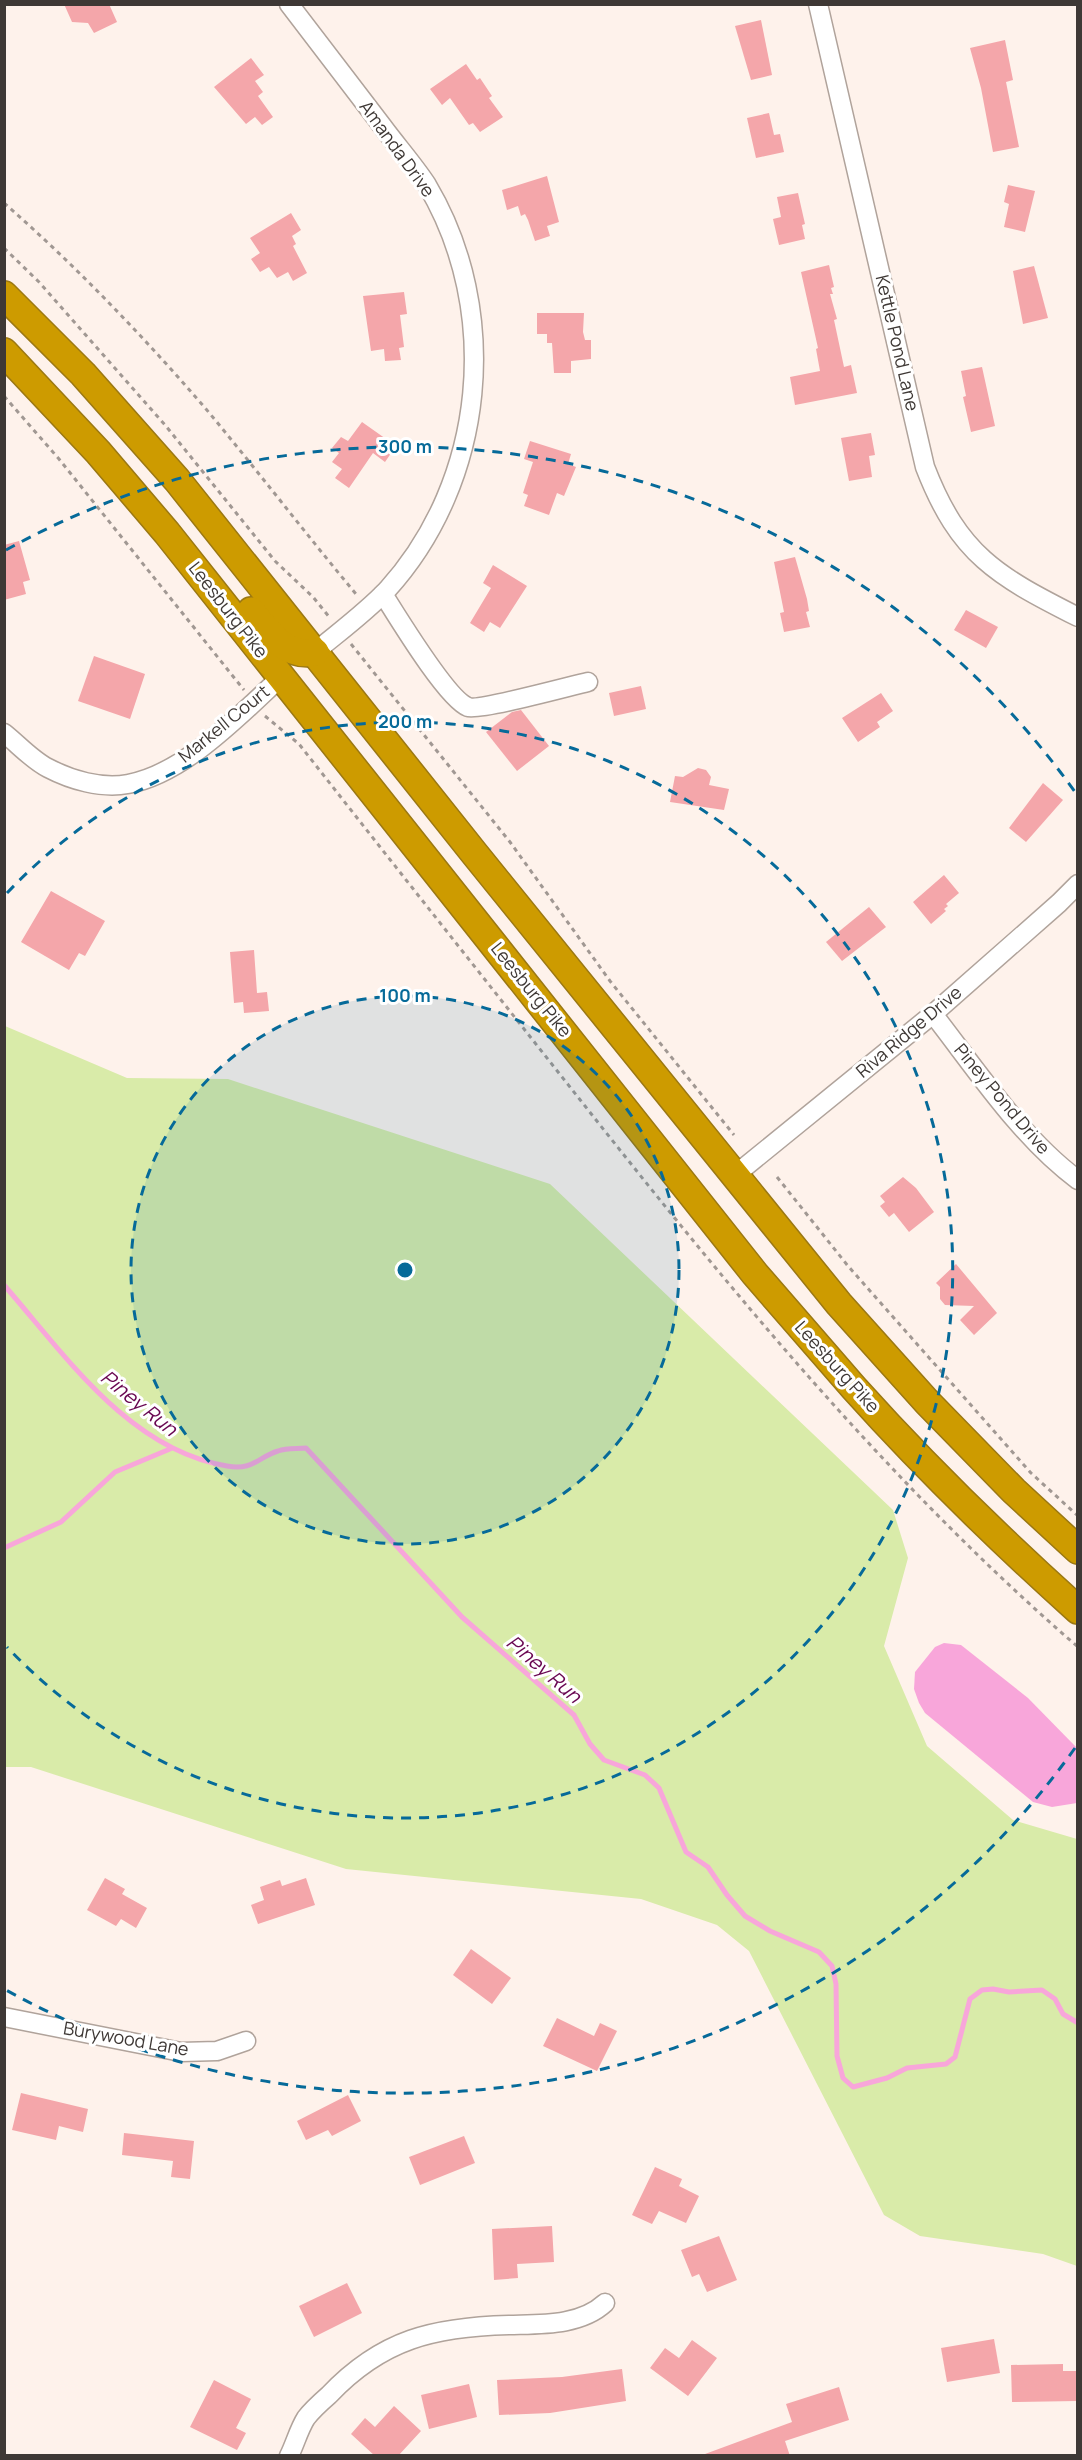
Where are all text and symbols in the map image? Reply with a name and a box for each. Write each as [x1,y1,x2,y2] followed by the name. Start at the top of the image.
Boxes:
[355,95,441,201] street label: Amanda Drive
[871,272,925,413] street label: Kettle Pond Lane
[378,434,432,458] text: 300 m
[184,556,274,662] street label: Leesburg Pike
[173,679,274,767] street label: Markell Court
[378,709,432,733] text: 200 m
[486,937,578,1042] street label: Leesburg Pike
[851,980,966,1082] street label: Riva Ridge Drive
[379,983,431,1007] text: 100 m
[949,1038,1056,1159] street label: Piney Pond Drive
[395,1260,415,1280] centre of rings
[790,1315,885,1417] street label: Leesburg Pike
[95,1363,184,1442] water label: Piney Run
[501,1629,588,1709] water label: Piney Run
[62,2015,191,2061] street label: Burywood Lane

